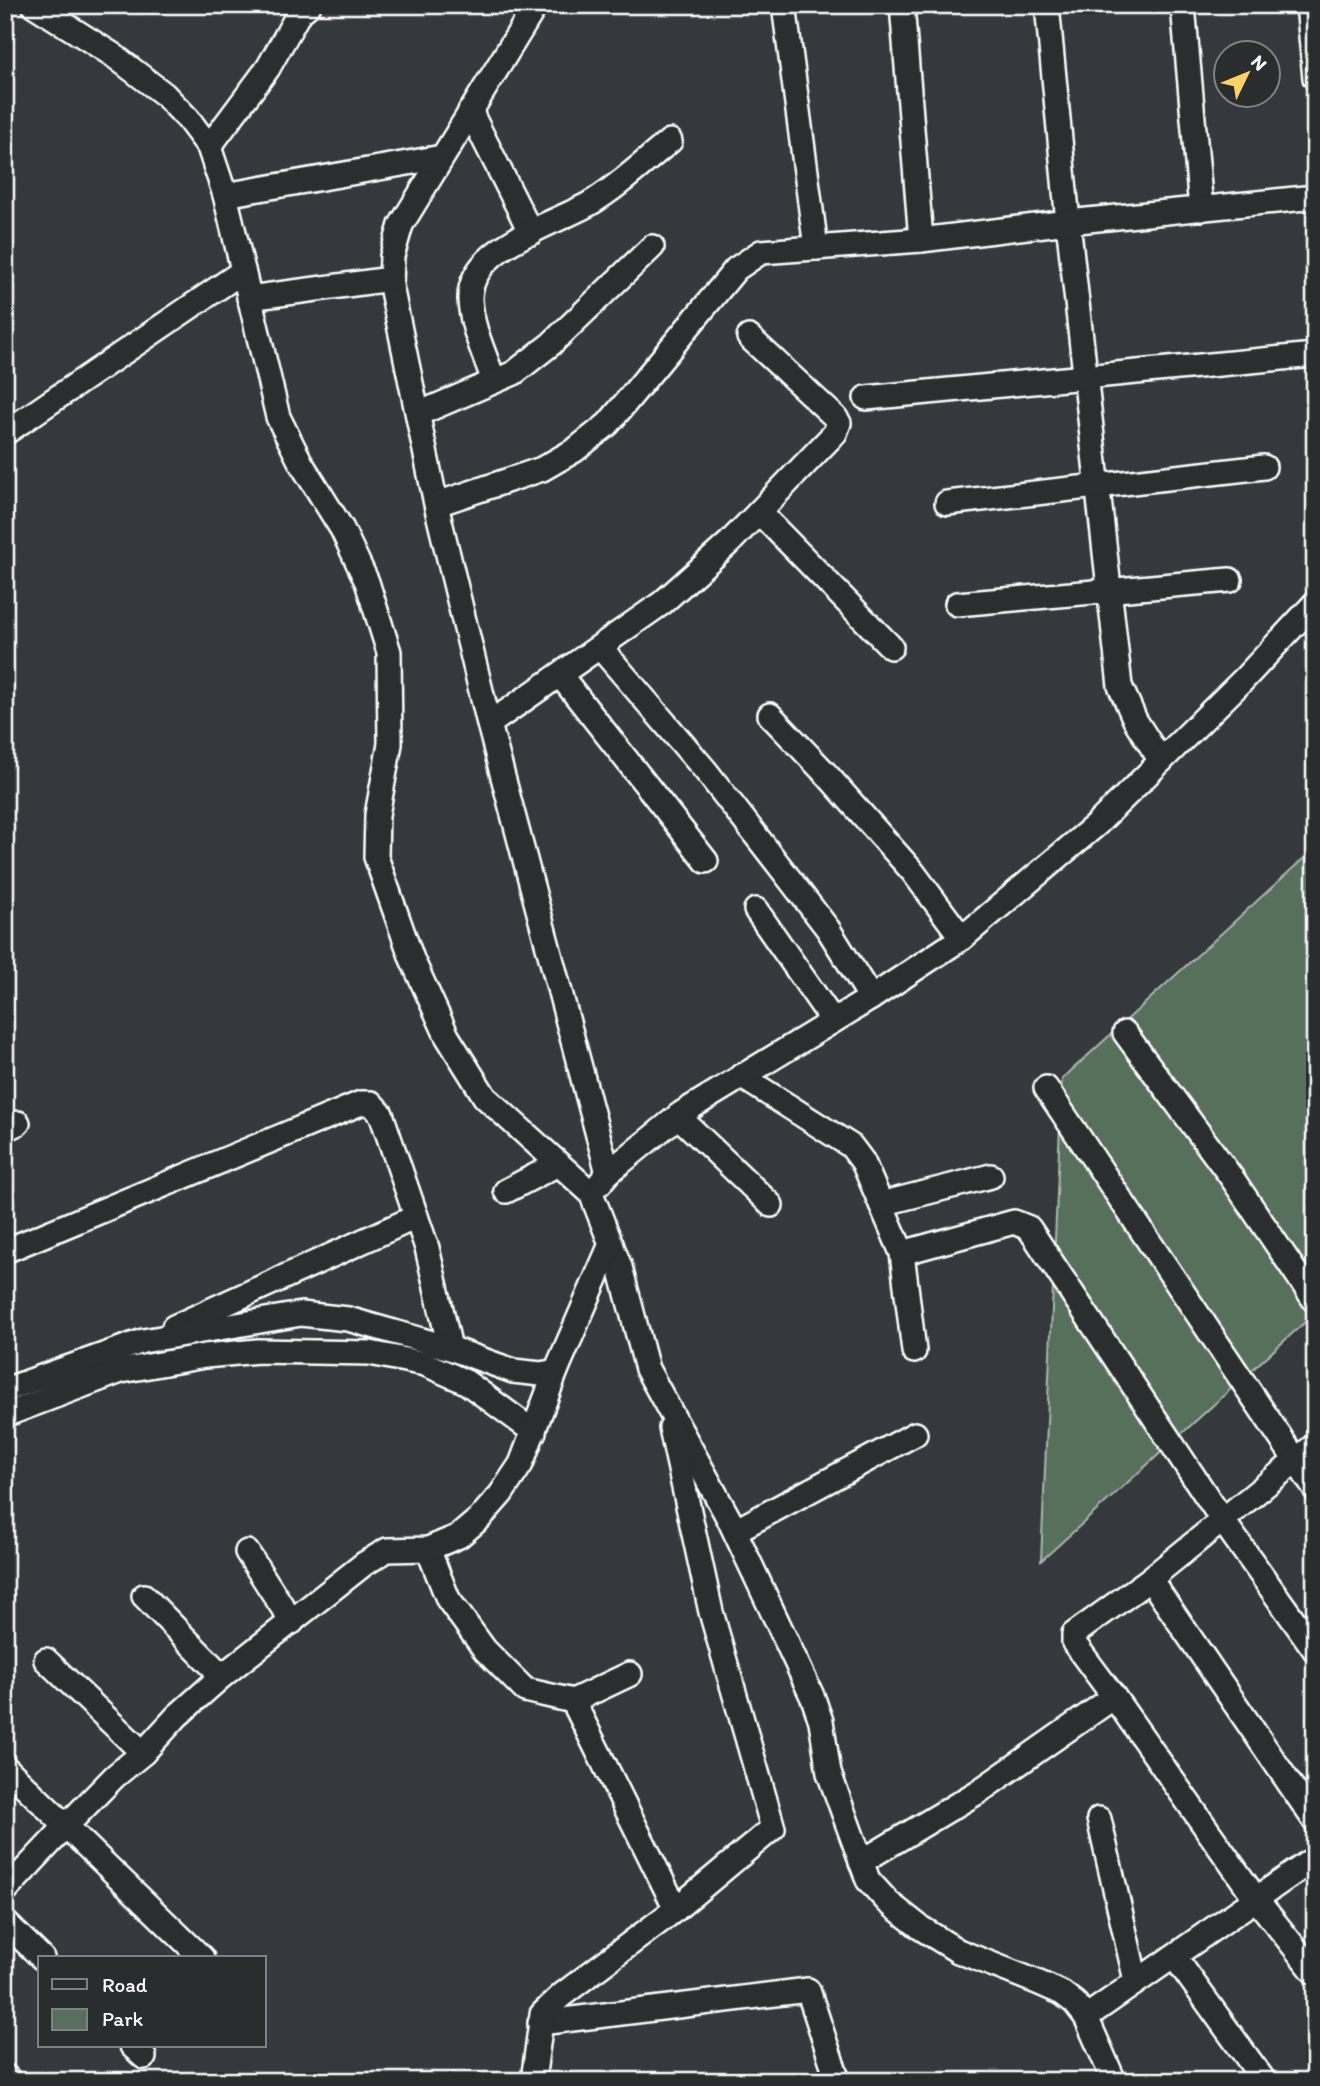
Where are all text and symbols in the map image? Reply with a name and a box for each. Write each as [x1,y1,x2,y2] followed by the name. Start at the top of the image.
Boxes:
[1212,38,1282,108] north arrow
[1246,50,1272,75] text: N
[38,1956,266,2048] legend
[102,1972,148,1997] text: Road
[102,2006,144,2031] text: Park

